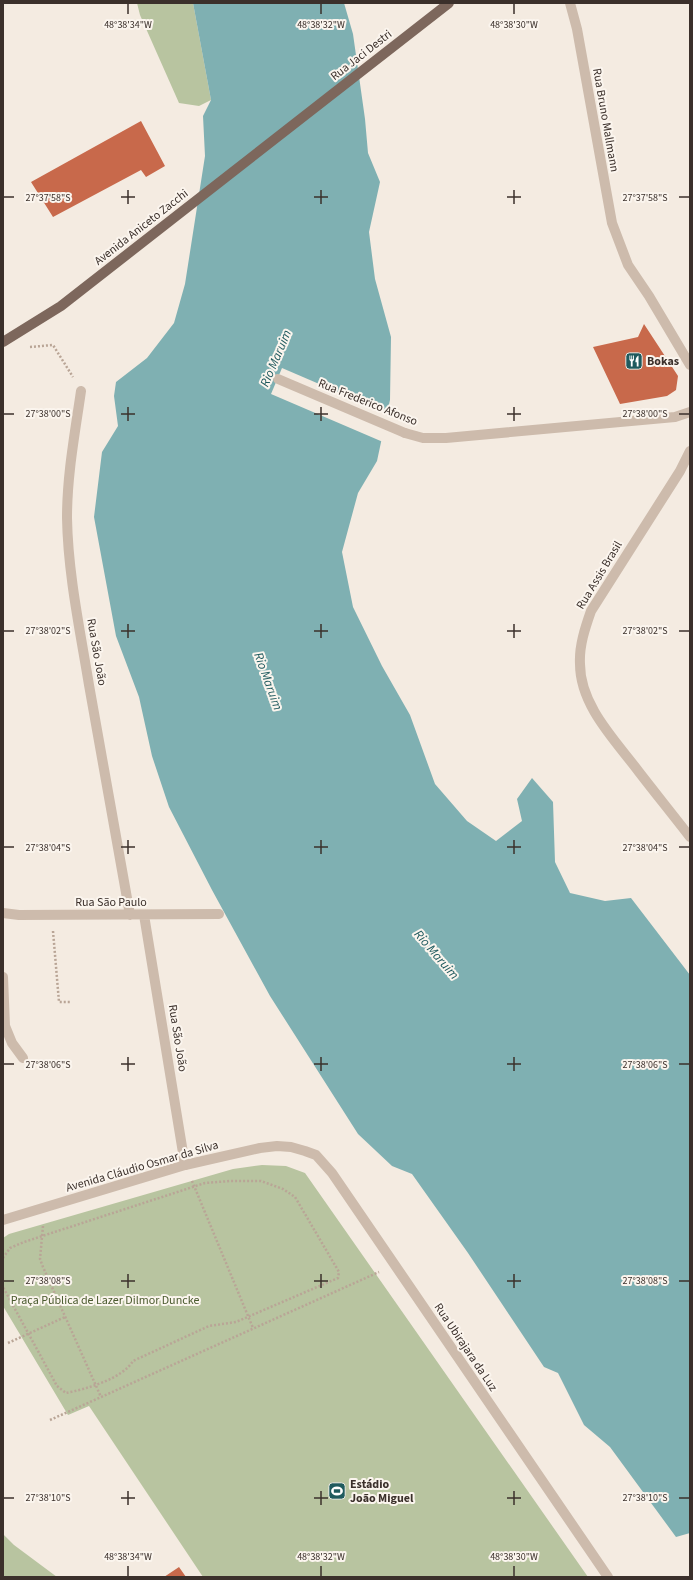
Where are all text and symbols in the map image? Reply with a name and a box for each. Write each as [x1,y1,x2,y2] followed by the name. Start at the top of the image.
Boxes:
[104,18,152,32] text: 48°38'34"W
[297,18,345,32] text: 48°38'32"W
[490,18,538,32] text: 48°38'30"W
[327,26,396,85] street label: Rua Jaci Destri
[588,67,623,173] street label: Rua Bruno Mallmann
[91,185,192,269] street label: Avenida Aniceto Zacchi
[25,191,71,205] text: 27°37'58"S
[622,191,668,205] text: 27°37'58"S
[256,327,296,390] water label: Rio Maruim
[624,351,644,371] restaurant icon: Bokas
[647,353,679,370] place label: Bokas
[316,375,420,430] street label: Rua Frederico Afonso
[25,407,71,421] text: 27°38'00"S
[622,407,668,421] text: 27°38'00"S
[572,538,627,613] street label: Rua Assis Brasil
[82,617,111,687] street label: Rua São João
[25,624,71,638] text: 27°38'02"S
[622,624,668,638] text: 27°38'02"S
[249,650,287,713] water label: Rio Maruim
[25,841,71,855] text: 27°38'04"S
[622,841,668,855] text: 27°38'04"S
[75,894,147,911] street label: Rua São Paulo
[410,926,463,983] water label: Rio Maruim
[164,1003,191,1073] street label: Rua São João
[25,1058,71,1072] text: 27°38'06"S
[622,1058,668,1072] text: 27°38'06"S
[64,1137,220,1196] street label: Avenida Cláudio Osmar da Silva
[25,1274,71,1288] text: 27°38'08"S
[622,1274,668,1288] text: 27°38'08"S
[11,1292,199,1309] park label: Praça Pública de Lazer Dilmor Duncke
[430,1300,501,1395] street label: Rua Ubirajara da Luz
[350,1476,414,1507] place label: Estádio João Miguel
[327,1481,347,1501] sports icon: Estádio João Miguel
[25,1491,71,1505] text: 27°38'10"S
[622,1491,668,1505] text: 27°38'10"S
[104,1550,152,1564] text: 48°38'34"W
[297,1550,345,1564] text: 48°38'32"W
[490,1550,538,1564] text: 48°38'30"W

